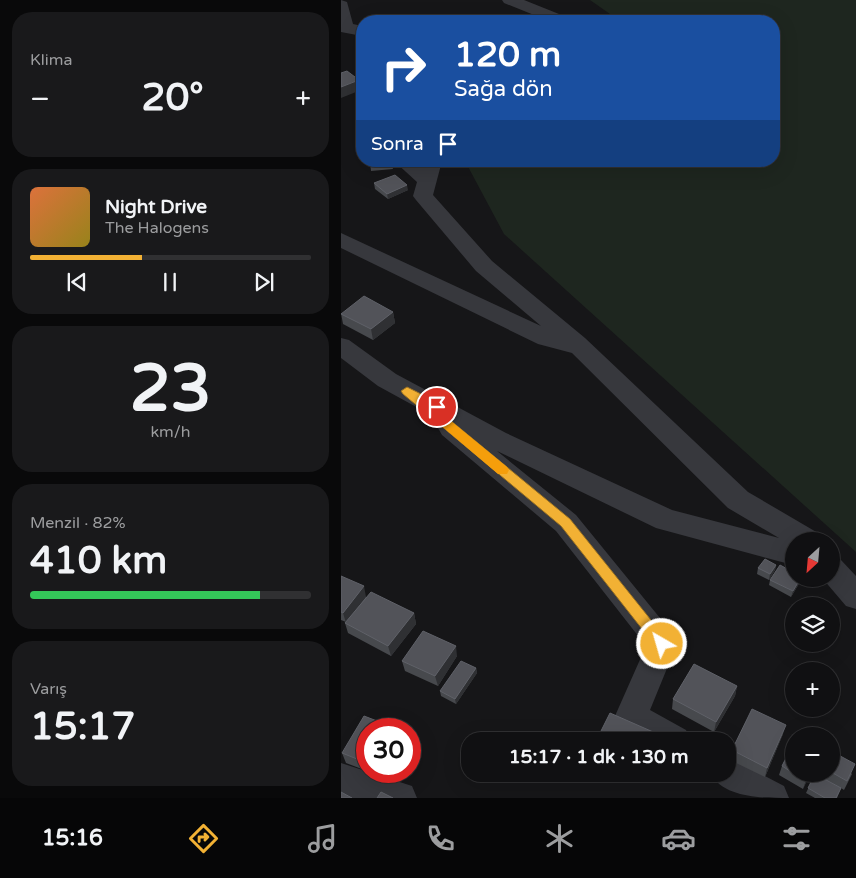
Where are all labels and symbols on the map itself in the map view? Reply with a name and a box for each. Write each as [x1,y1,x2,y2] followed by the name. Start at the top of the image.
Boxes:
[416,386,458,428] pin
[785,532,840,588] north arrow
[635,617,687,669] position arrow
[356,718,421,783] speed limit sign: 30

